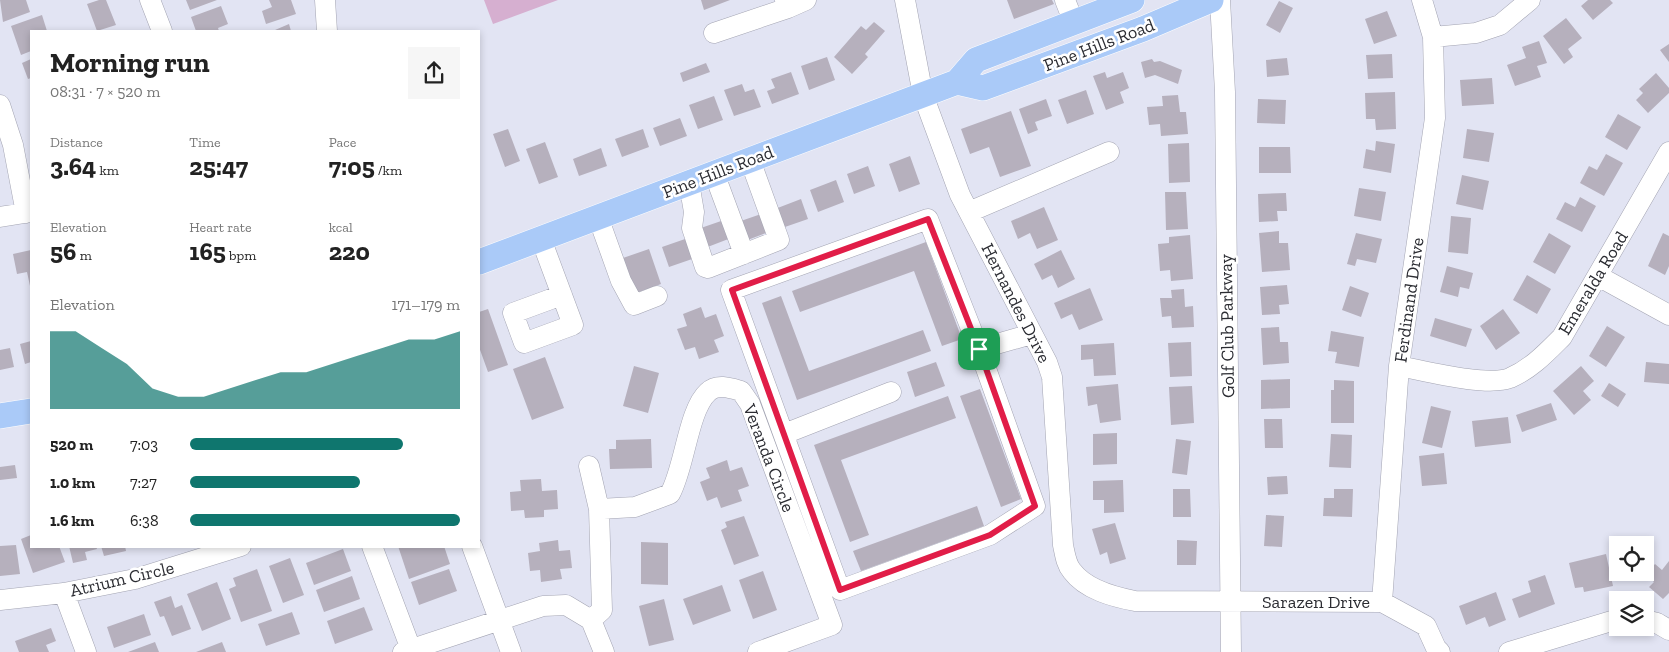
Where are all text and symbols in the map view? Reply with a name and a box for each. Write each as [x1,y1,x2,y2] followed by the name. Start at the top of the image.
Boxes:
[1040,14,1158,76] street label: Pine Hills Road
[50,46,210,79] text: Morning run
[408,47,460,99] button: share
[50,82,160,101] text: 08:31 · 7 × 520 m
[50,134,103,151] text: Distance
[189,134,221,151] text: Time
[329,134,356,151] text: Pace
[659,141,777,203] street label: Pine Hills Road
[50,151,96,181] text: 3.64
[189,151,248,181] text: 25:47
[329,151,375,181] text: 7:05
[96,162,119,179] text: km
[375,162,402,179] text: /km
[50,219,107,236] text: Elevation
[189,219,252,236] text: Heart rate
[329,219,353,236] text: kcal
[1553,227,1633,339] street label: Emeralda Road
[50,236,76,266] text: 56
[189,236,226,266] text: 165
[329,236,370,266] text: 220
[1389,236,1429,364] street label: Ferdinand Drive
[976,240,1056,366] street label: Hernandes Drive
[76,247,92,264] text: m
[226,247,256,264] text: bpm
[1215,253,1239,398] street label: Golf Club Parkway
[50,295,115,314] text: Elevation
[392,295,460,314] text: 171–179 m
[958,328,1000,370] pin
[965,335,993,363] icon: arrive
[738,400,800,515] street label: Veranda Circle
[50,435,93,454] text: 520 m
[130,435,158,454] text: 7:03
[50,473,95,492] text: 1.0 km
[130,473,157,492] text: 7:27
[50,511,94,530] text: 1.6 km
[130,511,159,530] text: 6:38
[1609,536,1654,636] map controls
[1609,536,1654,581] button: locate
[68,556,176,602] street label: Atrium Circle
[1262,591,1370,613] street label: Sarazen Drive
[1609,591,1654,636] button: layers

